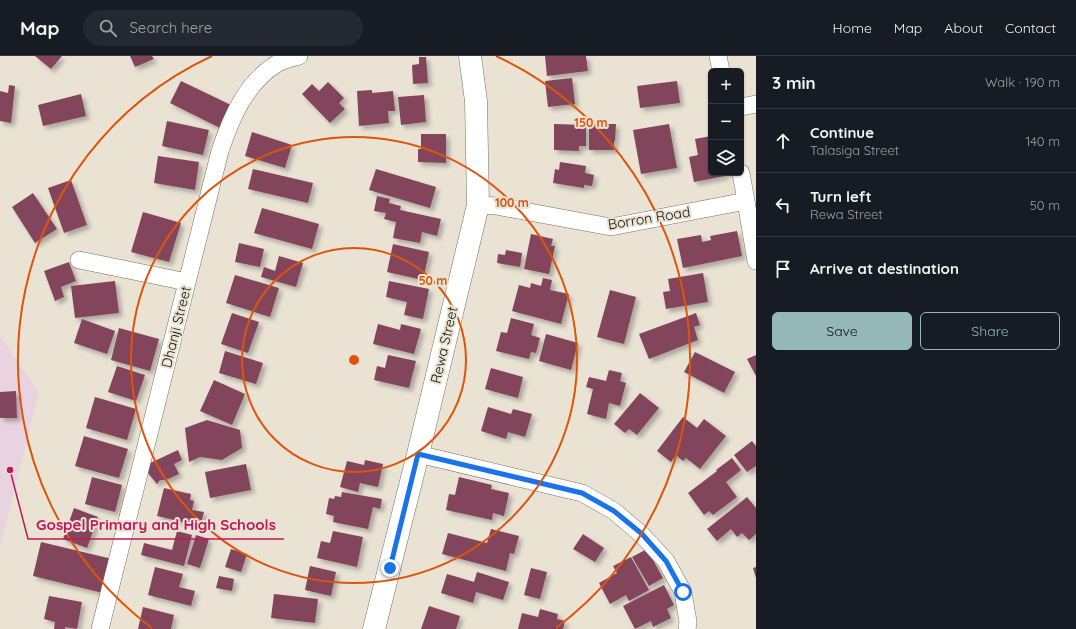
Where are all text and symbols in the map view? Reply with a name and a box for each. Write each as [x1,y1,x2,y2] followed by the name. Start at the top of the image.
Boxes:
[83,10,363,46] search box
[20,16,59,40] text: Map
[97,17,119,39] icon: search
[129,18,212,37] text: Search here
[833,19,872,37] text: Home
[894,19,922,37] text: Map
[944,19,983,37] text: About
[1005,19,1056,37] text: Contact
[708,68,744,176] map controls
[708,68,744,104] button: +
[772,72,816,93] text: 3 min
[985,74,1060,90] text: Walk · 190 m
[708,104,744,140] button: −
[574,115,608,130] text: 150 m
[810,123,874,142] text: Continue
[772,130,794,152] icon: ahead
[1025,133,1060,149] text: 140 m
[708,140,744,176] button: layers
[810,142,899,158] text: Talasiga Street
[810,187,872,206] text: Turn left
[772,194,794,216] icon: left
[495,195,529,210] text: 100 m
[1030,197,1060,213] text: 50 m
[607,203,691,233] street label: Borron Road
[810,206,883,222] text: Rewa Street
[772,258,794,280] icon: arrive
[810,259,959,278] text: Arrive at destination
[419,273,447,288] text: 50 m
[157,284,195,370] street label: Dhanji Street
[426,305,462,385] street label: Rewa Street
[772,312,912,350] button: Save
[920,312,1060,350] button: Share
[347,353,361,367] centre of rings
[28,512,284,539] callout: Gospel Primary and High Schools
[36,515,276,534] text: Gospel Primary and High Schools
[381,559,399,577] route end
[674,583,692,601] route start

